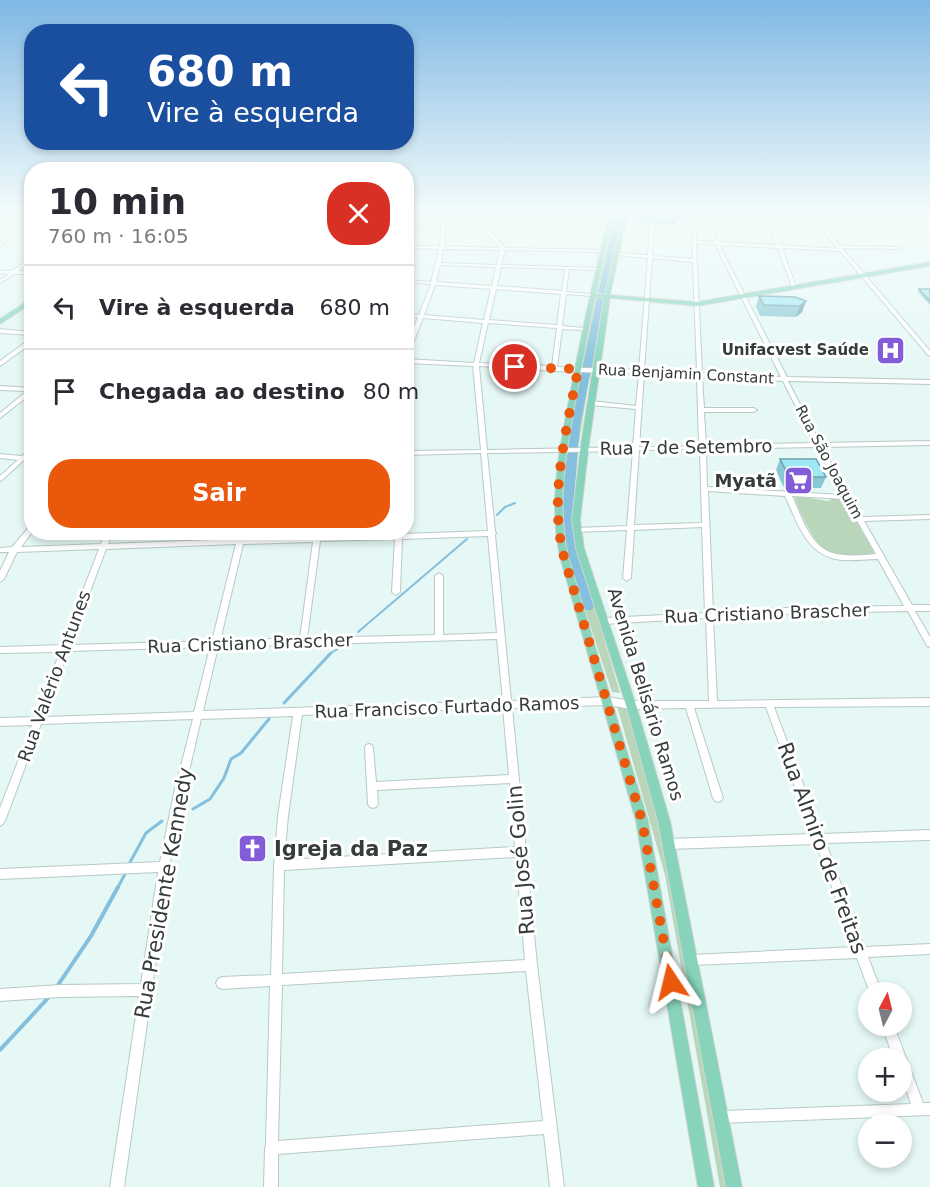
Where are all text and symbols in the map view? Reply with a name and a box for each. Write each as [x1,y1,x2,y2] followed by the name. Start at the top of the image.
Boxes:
[147,47,293,96] text: 680 m
[48,48,126,126] icon: left
[147,97,359,128] text: Vire à esquerda
[48,181,186,222] text: 10 min
[327,182,390,245] button: close
[48,224,189,248] text: 760 m · 16:05
[48,291,81,324] icon: left
[99,295,295,320] text: Vire à esquerda
[320,295,390,320] text: 680 m
[874,334,906,366] hospital icon: Unifacvest Saúde
[489,341,540,392] pin
[722,341,869,359] place label: Unifacvest Saúde
[498,350,531,383] icon: arrive
[598,360,775,388] street label: Rua Benjamin Constant
[48,375,81,408] icon: arrive
[99,379,345,404] text: Chegada ao destino
[363,379,419,404] text: 80 m
[791,402,867,522] street label: Rua São Joaquim
[599,435,773,459] street label: Rua 7 de Setembro
[48,459,390,528] button: Sair
[782,464,814,496] supermarket icon: Myatã
[714,470,777,491] place label: Myatã
[604,585,688,803] street label: Avenida Belisário Ramos
[13,587,95,765] street label: Rua Valério Antunes
[664,599,871,627] street label: Rua Cristiano Brascher
[147,629,354,657] street label: Rua Cristiano Brascher
[314,692,580,722] street label: Rua Francisco Furtado Ramos
[773,739,871,957] street label: Rua Almiro de Freitas
[130,765,198,1021] street label: Rua Presidente Kennedy
[503,784,539,936] street label: Rua José Golin
[237,833,269,865] church icon: Igreja da Paz
[274,837,428,861] place label: Igreja da Paz
[639,950,703,1014] position arrow
[858,982,912,1036] north arrow
[858,982,912,1168] map controls
[858,1048,912,1102] button: +
[858,1114,912,1168] button: −

